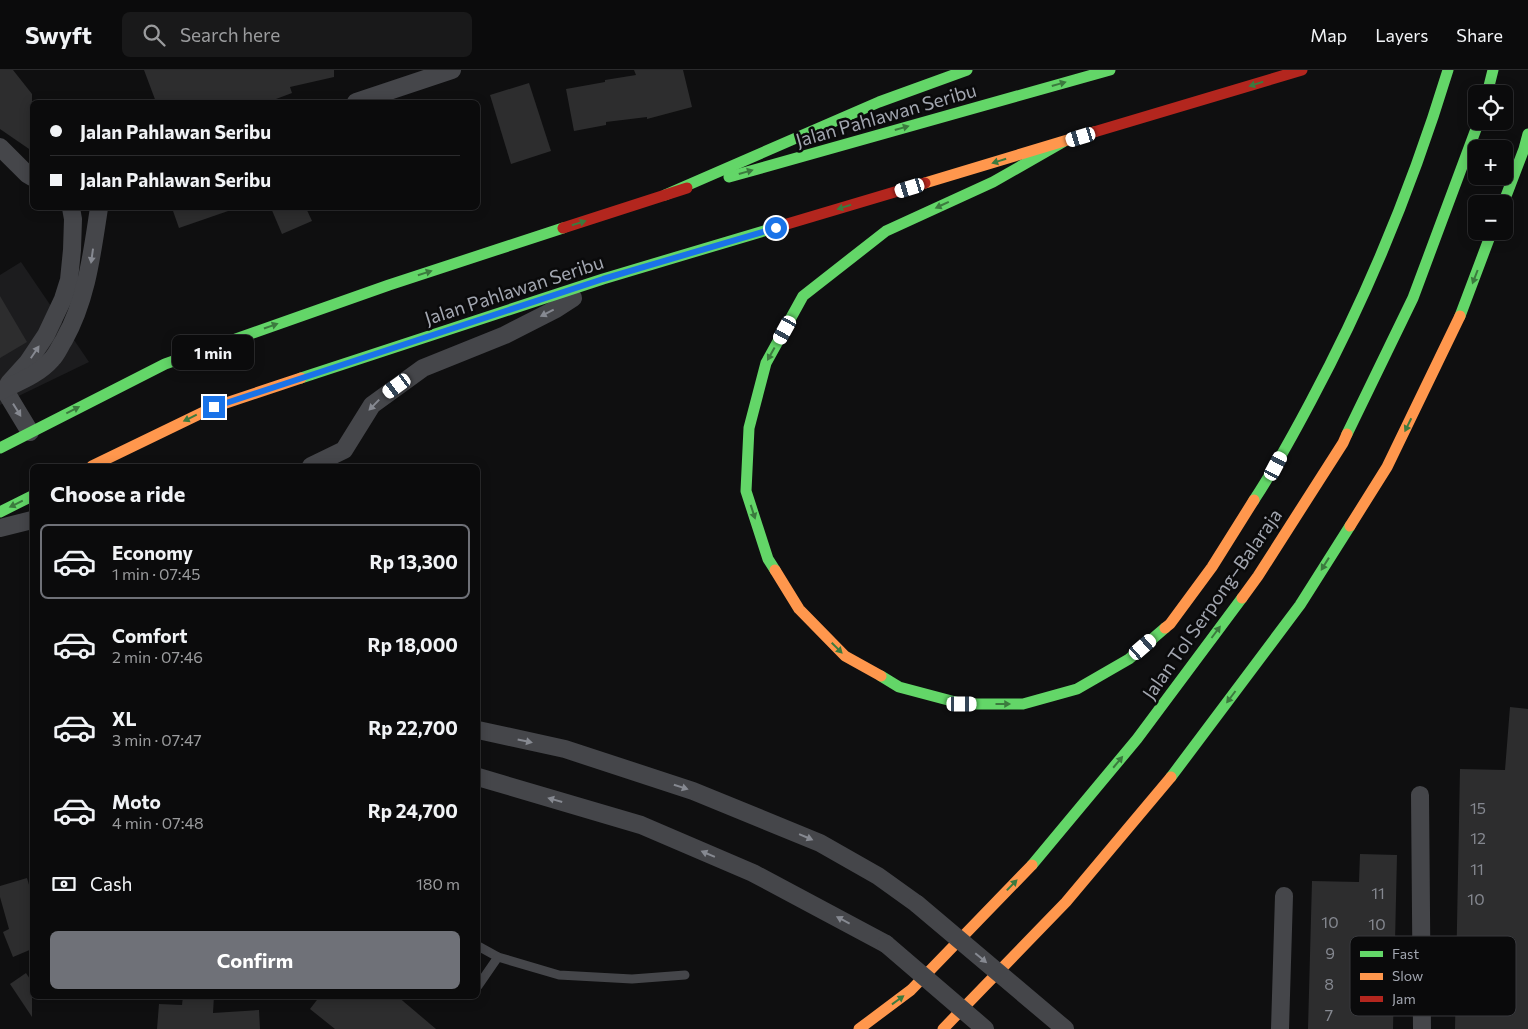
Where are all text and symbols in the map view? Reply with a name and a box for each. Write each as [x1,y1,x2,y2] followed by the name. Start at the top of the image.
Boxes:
[122,12,472,57] search box
[25,20,92,49] text: Swyft
[140,21,168,49] icon: search
[180,23,280,46] text: Search here
[1310,24,1347,46] text: Map
[1375,24,1428,46] text: Layers
[1456,24,1503,46] text: Share
[793,78,979,151] street label: Jalan Pahlawan Seribu
[1052,80,1067,88] one-way arrow
[1248,81,1263,89] one-way arrow
[1468,85,1513,240] map controls
[1468,85,1513,130] button: locate
[80,120,271,143] text: Jalan Pahlawan Seribu
[895,124,910,132] one-way arrow
[1064,125,1097,149] car
[1468,140,1513,185] button: +
[992,157,1007,165] one-way arrow
[80,168,271,191] text: Jalan Pahlawan Seribu
[738,168,754,176] one-way arrow
[893,176,926,200] car
[1468,195,1513,240] button: −
[935,202,949,210] one-way arrow
[836,204,851,212] one-way arrow
[765,217,787,239] route start
[572,219,587,227] one-way arrow
[87,248,95,264] one-way arrow
[421,250,606,329] street label: Jalan Pahlawan Seribu
[417,269,432,277] one-way arrow
[1471,270,1479,285] one-way arrow
[540,309,554,317] one-way arrow
[771,313,798,347] car
[264,322,279,330] one-way arrow
[173,334,255,370] callout: 1 min
[194,343,232,362] text: 1 min
[30,345,40,359] one-way arrow
[767,347,775,362] one-way arrow
[380,371,413,401] car
[203,396,225,418] route end
[368,399,380,411] one-way arrow
[12,404,21,417] one-way arrow
[66,406,81,414] one-way arrow
[183,415,197,423] one-way arrow
[1403,417,1412,432] one-way arrow
[1262,449,1289,483] car
[50,480,185,507] text: Choose a ride
[9,500,23,508] one-way arrow
[1137,504,1286,704] street label: Jalan Tol Serpong–Balaraja
[749,505,757,520] one-way arrow
[52,539,97,584] icon: car
[112,541,193,564] text: Economy
[370,550,458,573] text: Rp 13,300
[1321,558,1330,571] one-way arrow
[112,564,200,583] text: 1 min · 07:45
[52,622,97,667] icon: car
[112,624,188,647] text: Comfort
[1211,625,1221,639] one-way arrow
[1126,631,1159,663] car
[368,633,458,656] text: Rp 18,000
[831,641,843,653] one-way arrow
[112,647,203,666] text: 2 min · 07:46
[1226,690,1236,704] one-way arrow
[947,697,977,712] car
[995,700,1011,708] one-way arrow
[52,705,97,750] icon: car
[112,707,137,730] text: XL
[368,716,458,739] text: Rp 22,700
[112,730,202,749] text: 3 min · 07:47
[518,737,534,745] one-way arrow
[1112,756,1124,768] one-way arrow
[674,783,689,791] one-way arrow
[52,788,97,833] icon: car
[112,790,161,813] text: Moto
[547,795,562,803] one-way arrow
[1470,798,1486,817] house number: 15
[368,799,458,822] text: Rp 24,700
[112,813,204,832] text: 4 min · 07:48
[1470,828,1486,847] house number: 12
[799,833,814,841] one-way arrow
[701,849,715,857] one-way arrow
[1470,859,1484,878] house number: 11
[50,870,78,898] icon: cash
[90,872,132,895] text: Cash
[416,874,460,893] text: 180 m
[1006,879,1018,891] one-way arrow
[1371,883,1385,902] house number: 11
[1467,889,1485,908] house number: 10
[1321,912,1339,931] house number: 10
[1368,914,1386,933] house number: 10
[836,916,850,924] one-way arrow
[50,931,460,989] button: Confirm
[1350,936,1516,1016] legend
[1325,943,1335,962] house number: 9
[1392,945,1419,962] text: Fast
[974,952,987,963] one-way arrow
[1392,967,1423,984] text: Slow
[1324,974,1334,993] house number: 8
[1392,990,1416,1007] text: Jam
[891,995,905,1005] one-way arrow
[1325,1005,1333,1024] house number: 7

